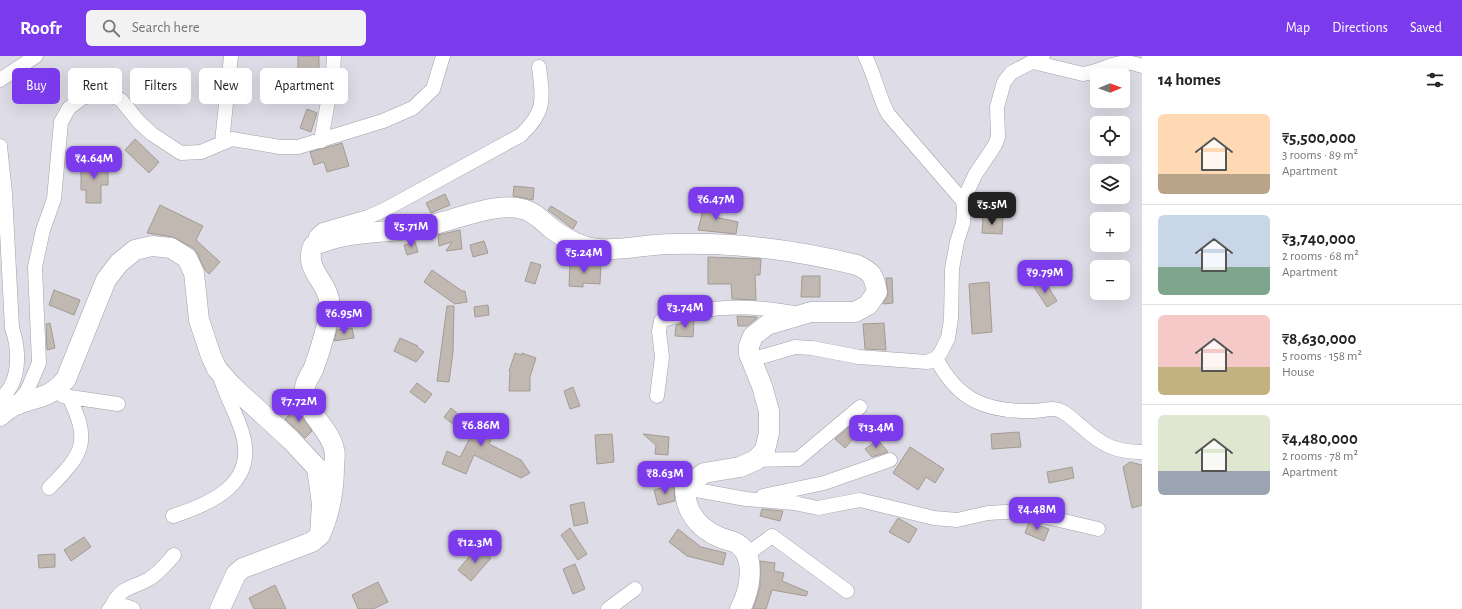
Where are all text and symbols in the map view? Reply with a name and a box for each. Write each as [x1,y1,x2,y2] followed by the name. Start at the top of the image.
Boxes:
[86,10,366,46] search box
[100,17,122,39] icon: search
[20,19,62,38] text: Roofr
[132,20,200,35] text: Search here
[1286,21,1310,35] text: Map
[1332,21,1388,35] text: Directions
[1410,21,1442,35] text: Saved
[12,68,60,104] chip: Buy
[68,68,122,104] chip: Rent
[130,68,191,104] chip: Filters
[199,68,252,104] chip: New
[260,68,348,104] chip: Apartment
[1090,68,1130,108] north arrow
[1090,68,1130,300] map controls
[1424,69,1446,91] icon: filters
[1158,71,1221,88] text: 14 homes
[1090,116,1130,156] button: locate
[1282,129,1356,146] text: ₹5,500,000
[1190,130,1238,178] icon: home
[61,146,127,180] pin: ₹4.64M
[1282,149,1358,162] text: 3 rooms · 89 m²
[75,152,113,165] text: ₹4.64M
[1090,164,1130,204] button: layers
[1282,165,1337,178] text: Apartment
[683,187,749,221] pin: ₹6.47M
[964,192,1020,226] pin: ₹5.5M
[697,193,735,206] text: ₹6.47M
[977,198,1007,211] text: ₹5.5M
[1090,212,1130,252] button: +
[378,214,444,248] pin: ₹5.71M
[394,220,428,233] text: ₹5.71M
[1282,230,1356,247] text: ₹3,740,000
[1190,231,1238,279] icon: home
[551,240,617,274] pin: ₹5.24M
[565,246,603,259] text: ₹5.24M
[1282,250,1359,263] text: 2 rooms · 68 m²
[1012,260,1078,294] pin: ₹9.79M
[1090,260,1130,300] button: −
[1027,266,1063,279] text: ₹9.79M
[1282,266,1337,279] text: Apartment
[652,295,718,329] pin: ₹3.74M
[311,301,377,335] pin: ₹6.95M
[667,301,703,314] text: ₹3.74M
[326,307,362,320] text: ₹6.95M
[1282,330,1356,347] text: ₹8,630,000
[1190,331,1238,379] icon: home
[1282,350,1362,363] text: 5 rooms · 158 m²
[1282,366,1314,379] text: House
[266,389,332,423] pin: ₹7.72M
[281,395,317,408] text: ₹7.72M
[448,413,514,447] pin: ₹6.86M
[843,415,909,449] pin: ₹13.4M
[462,419,500,432] text: ₹6.86M
[858,421,894,434] text: ₹13.4M
[1282,430,1358,447] text: ₹4,480,000
[1190,431,1238,479] icon: home
[1282,450,1358,463] text: 2 rooms · 78 m²
[632,461,698,495] pin: ₹8.63M
[1282,466,1337,479] text: Apartment
[646,467,684,480] text: ₹8.63M
[1004,497,1070,531] pin: ₹4.48M
[1018,503,1056,516] text: ₹4.48M
[442,530,508,564] pin: ₹12.3M
[457,536,493,549] text: ₹12.3M

